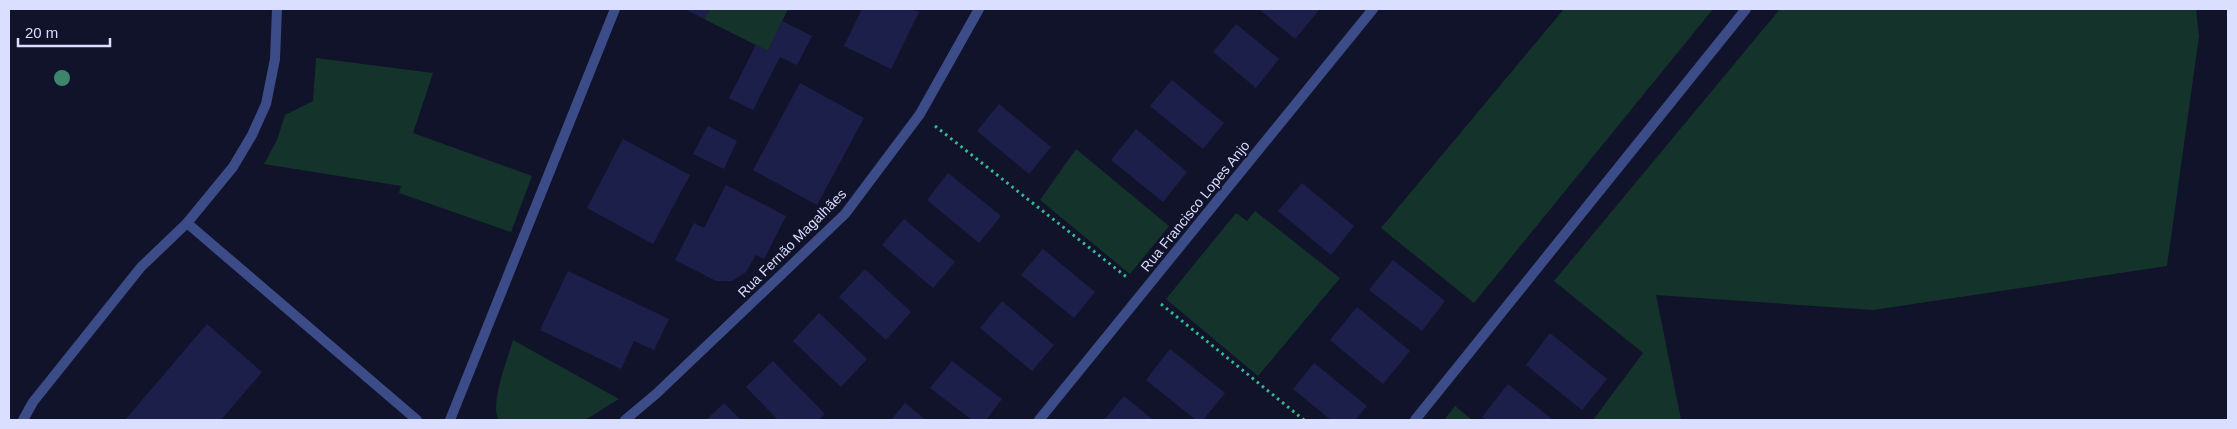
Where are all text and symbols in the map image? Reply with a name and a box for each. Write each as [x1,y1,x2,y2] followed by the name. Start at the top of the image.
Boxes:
[18,15,110,47] scale bar
[25,24,58,41] text: 20 m
[1137,137,1253,275] street label: Rua Francisco Lopes Anjo
[735,186,849,300] street label: Rua Fernão Magalhães

